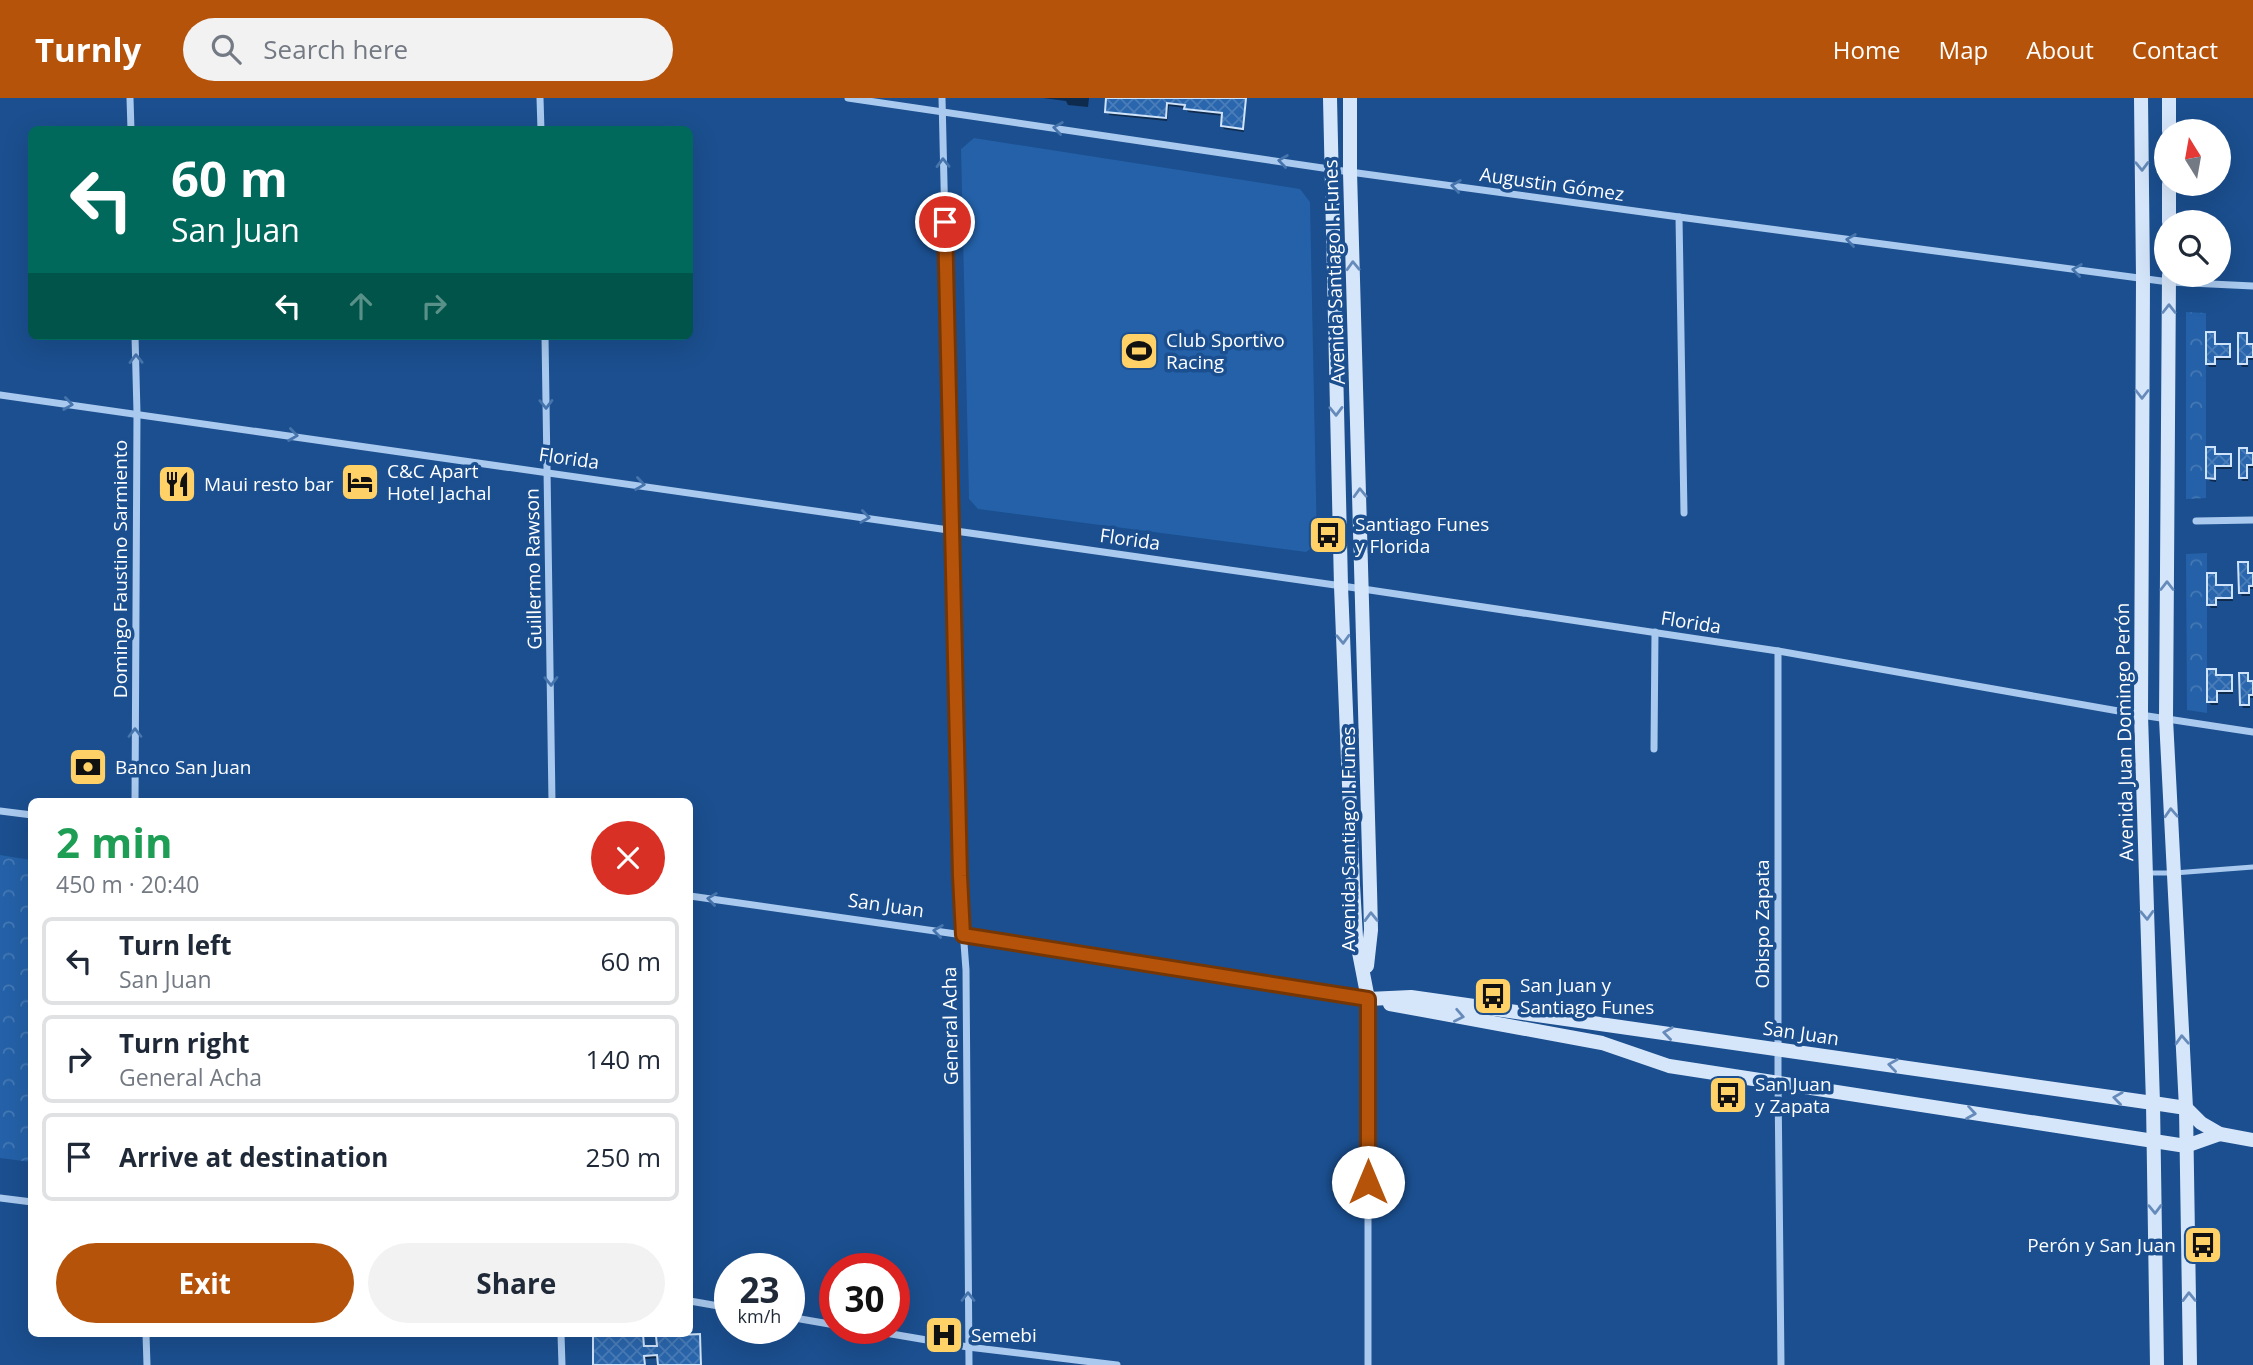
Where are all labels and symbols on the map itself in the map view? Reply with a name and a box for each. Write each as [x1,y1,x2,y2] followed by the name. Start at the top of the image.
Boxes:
[2154,119,2231,196] north arrow
[1052,121,1063,136] one-way arrow
[1277,154,1289,169] one-way arrow
[936,157,951,168] one-way arrow
[1317,159,1351,385] street label: Avenida Santiago I. Funes
[1478,161,1626,207] street label: Augustin Gómez
[2134,161,2150,172] one-way arrow
[1450,179,1462,194] one-way arrow
[915,192,975,252] pin
[1846,232,1857,247] one-way arrow
[1345,260,1361,271] one-way arrow
[2071,262,2083,277] one-way arrow
[2161,303,2177,314] one-way arrow
[1166,327,1285,375] place label: Club Sportivo Racing
[1118,330,1160,372] sports icon: Club Sportivo Racing
[128,353,143,364] one-way arrow
[2135,388,2150,399] one-way arrow
[62,396,74,411] one-way arrow
[539,399,554,410] one-way arrow
[1329,406,1344,417] one-way arrow
[287,427,299,442] one-way arrow
[107,440,133,698] street label: Domingo Faustino Sarmiento
[537,441,601,475] street label: Florida
[387,458,491,506] place label: C&C Apart Hotel Jachal
[339,461,381,503] hotel icon: C&C Apart Hotel Jachal
[156,463,198,505] restaurant icon: Maui resto bar
[204,471,334,497] place label: Maui resto bar
[634,476,645,491] one-way arrow
[519,488,547,650] street label: Guillermo Rawson
[1353,488,1368,499] one-way arrow
[859,509,871,524] one-way arrow
[1355,511,1489,559] place label: Santiago Funes y Florida
[1307,514,1349,556] bus stop icon: Santiago Funes y Florida
[1098,522,1162,556] street label: Florida
[2159,580,2175,590] one-way arrow
[2109,603,2139,861] street label: Avenida Juan Domingo Perón
[1659,604,1723,640] street label: Florida
[1335,633,1350,644] one-way arrow
[543,676,559,686] one-way arrow
[1335,726,1361,952] street label: Avenida Santiago I. Funes
[127,728,143,738] one-way arrow
[67,746,109,788] bank icon: Banco San Juan
[115,754,251,780] place label: Banco San Juan
[2163,807,2178,818] one-way arrow
[1749,859,1775,989] street label: Obispo Zapata
[846,887,926,923] street label: San Juan
[707,892,718,907] one-way arrow
[2140,910,2155,921] one-way arrow
[1363,911,1379,922] one-way arrow
[932,924,944,939] one-way arrow
[936,967,964,1085] street label: General Acha
[1520,972,1654,1020] place label: San Juan y Santiago Funes
[1472,975,1514,1017] bus stop icon: San Juan y Santiago Funes
[1453,1008,1465,1023] one-way arrow
[1761,1015,1841,1051] street label: San Juan
[1662,1026,1674,1041] one-way arrow
[2175,1035,2190,1046] one-way arrow
[1887,1058,1899,1073] one-way arrow
[1755,1071,1832,1119] place label: San Juan y Zapata
[1707,1074,1749,1116] bus stop icon: San Juan y Zapata
[2113,1090,2124,1105] one-way arrow
[1965,1105,1977,1120] one-way arrow
[1331,1145,1405,1219] position arrow
[2147,1204,2162,1215] one-way arrow
[2182,1224,2224,1266] bus stop icon: Perón y San Juan
[2027,1232,2176,1258] place label: Perón y San Juan
[819,1253,910,1344] speed limit sign: 30
[960,1291,976,1302] one-way arrow
[2181,1291,2197,1302] one-way arrow
[923,1314,965,1356] hospital icon: Semebi
[971,1322,1037,1348] place label: Semebi

